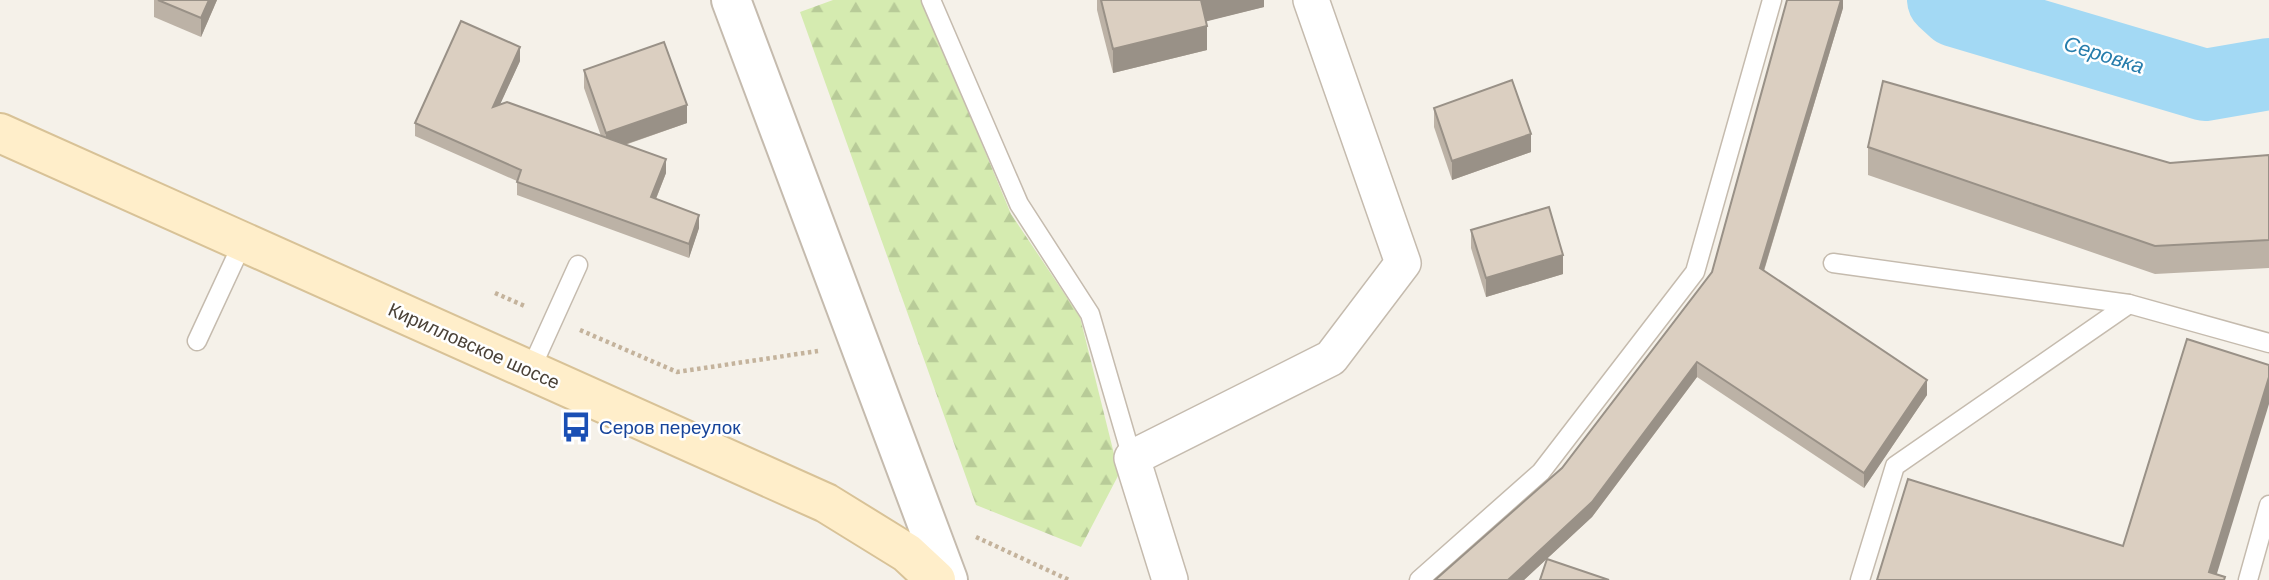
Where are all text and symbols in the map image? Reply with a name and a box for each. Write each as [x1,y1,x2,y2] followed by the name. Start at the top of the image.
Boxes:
[2060,30,2148,80] water label: Серовка
[384,297,564,395] street label: Кирилловское шоссе
[559,410,593,444] bus stop icon: Серов переулок
[599,415,741,440] place label: Серов переулок

